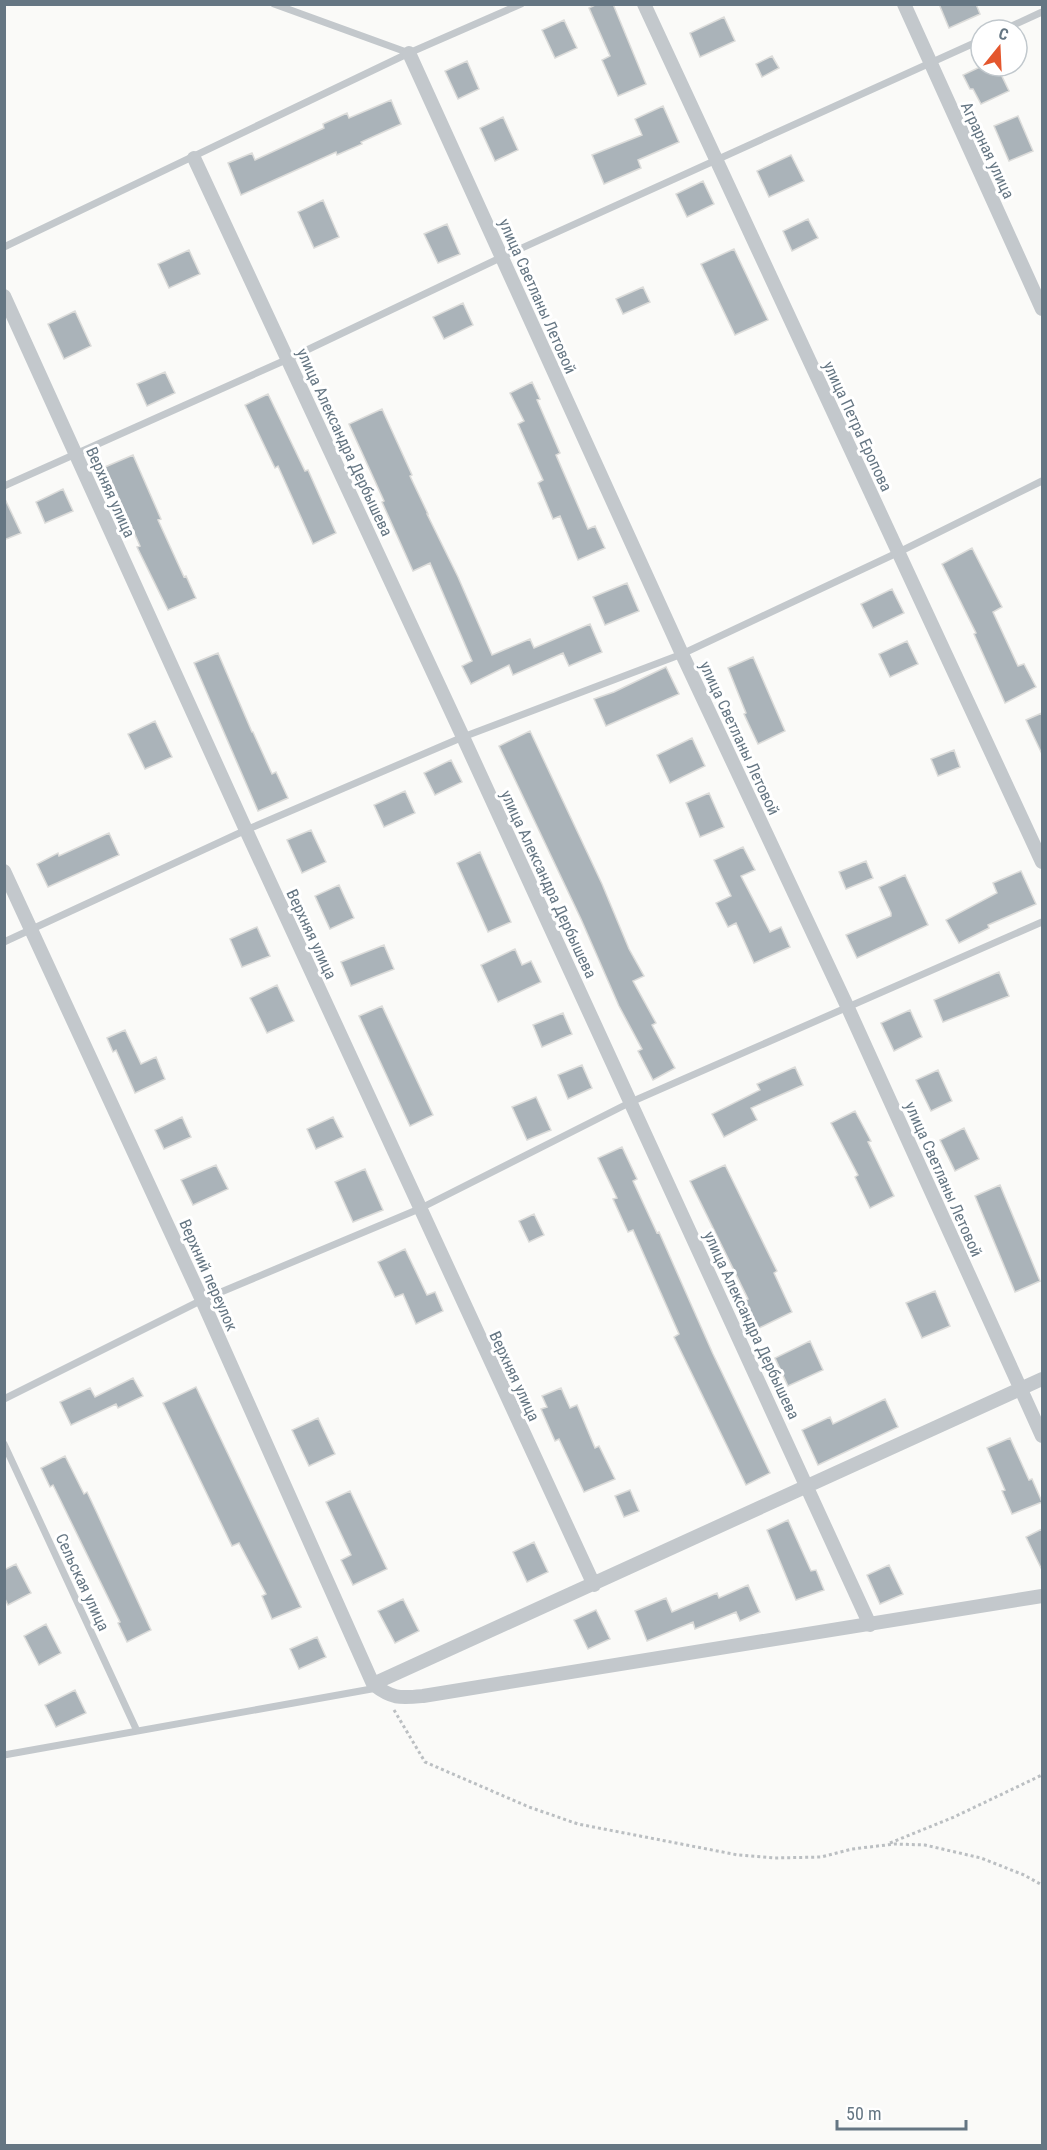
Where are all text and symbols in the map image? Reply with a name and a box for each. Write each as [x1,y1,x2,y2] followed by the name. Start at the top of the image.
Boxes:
[969,18,1029,78] north arrow
[996,24,1011,45] text: С
[957,99,1018,202] street label: Аграрная улица
[495,216,580,377] street label: улица Светланы Летовой
[293,345,396,539] street label: улица Александра Дербышева
[819,358,896,494] street label: улица Петра Еропова
[82,444,139,540] street label: Верхняя улица
[696,658,784,818] street label: улица Светланы Летовой
[497,787,600,981] street label: улица Александра Дербышева
[282,886,341,982] street label: Верхняя улица
[901,1099,986,1260] street label: улица Светланы Летовой
[175,1216,242,1334] street label: Верхний переулок
[700,1228,803,1422] street label: улица Александра Дербышева
[485,1328,544,1424] street label: Верхняя улица
[52,1531,113,1634] street label: Сельская улица
[837,2093,966,2131] scale bar
[846,2103,881,2124] text: 50 m

